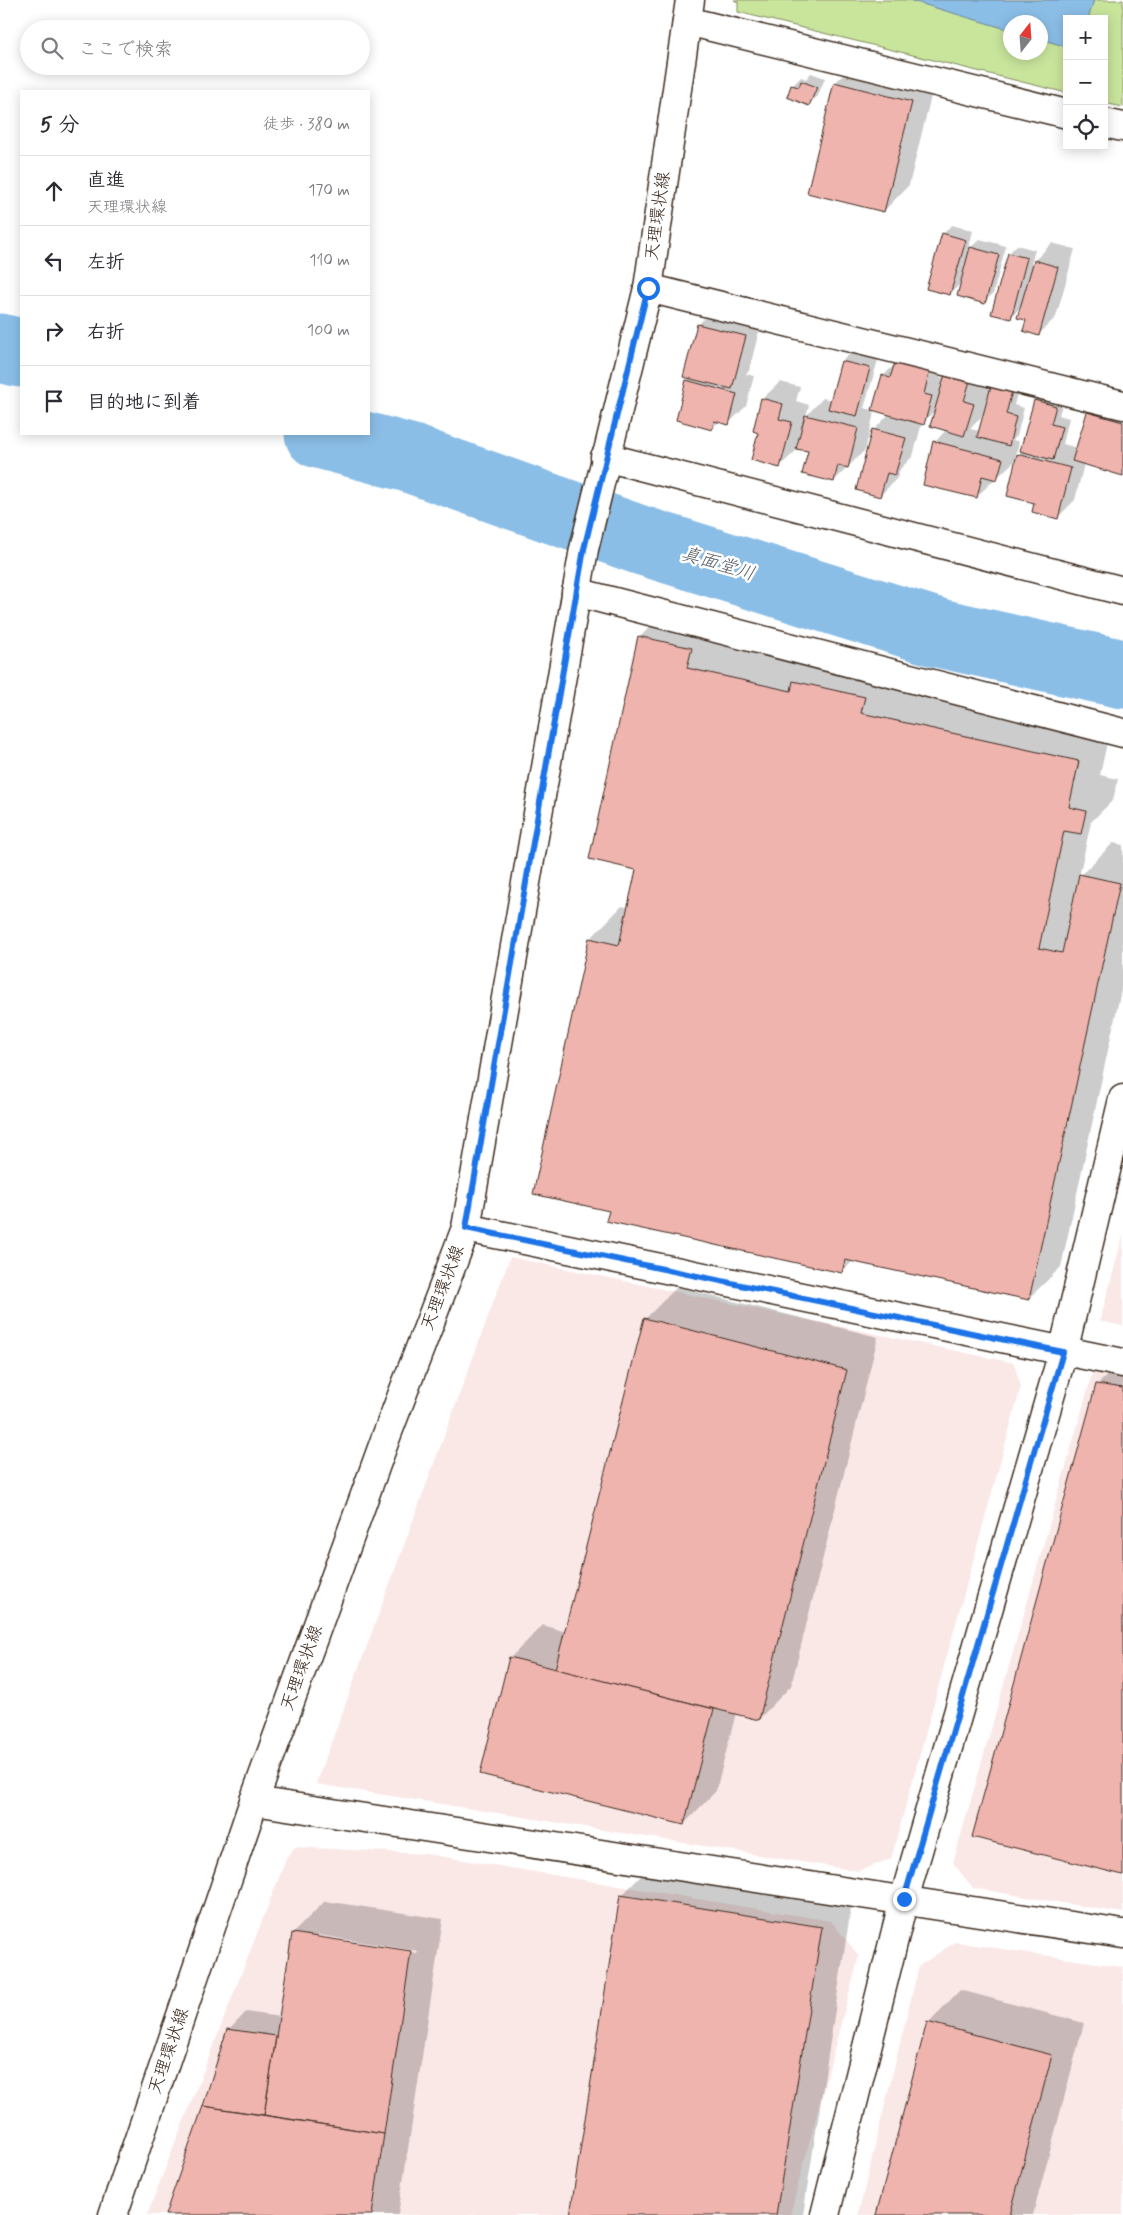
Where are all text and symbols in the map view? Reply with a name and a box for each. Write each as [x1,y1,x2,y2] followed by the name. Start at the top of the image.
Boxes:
[1003,15,1048,60] north arrow
[1063,15,1108,150] map controls
[1063,15,1108,60] button: +
[20,20,370,75] search box
[38,34,66,62] icon: search
[78,37,173,62] text: ここで検索
[1063,60,1108,105] button: −
[1063,105,1108,150] button: locate
[40,111,79,139] text: 5 分
[263,114,350,135] text: 徒歩 · 380 m
[87,168,125,193] text: 直進
[640,170,676,262] street label: 天理環状線
[40,177,68,205] icon: ahead
[308,180,350,201] text: 170 m
[87,197,167,218] text: 天理環状線
[40,247,68,275] icon: left
[87,250,125,275] text: 左折
[309,250,350,271] text: 110 m
[637,277,660,300] route start
[40,317,68,345] icon: right
[87,320,125,345] text: 右折
[307,320,350,341] text: 100 m
[40,387,68,415] icon: arrive
[87,390,201,415] text: 目的地に到着
[678,541,758,587] water label: 真面堂川
[416,1242,470,1334] street label: 天理環状線
[275,1622,329,1714] street label: 天理環状線
[893,1888,916,1911] route end
[143,2005,195,2097] street label: 天理環状線

